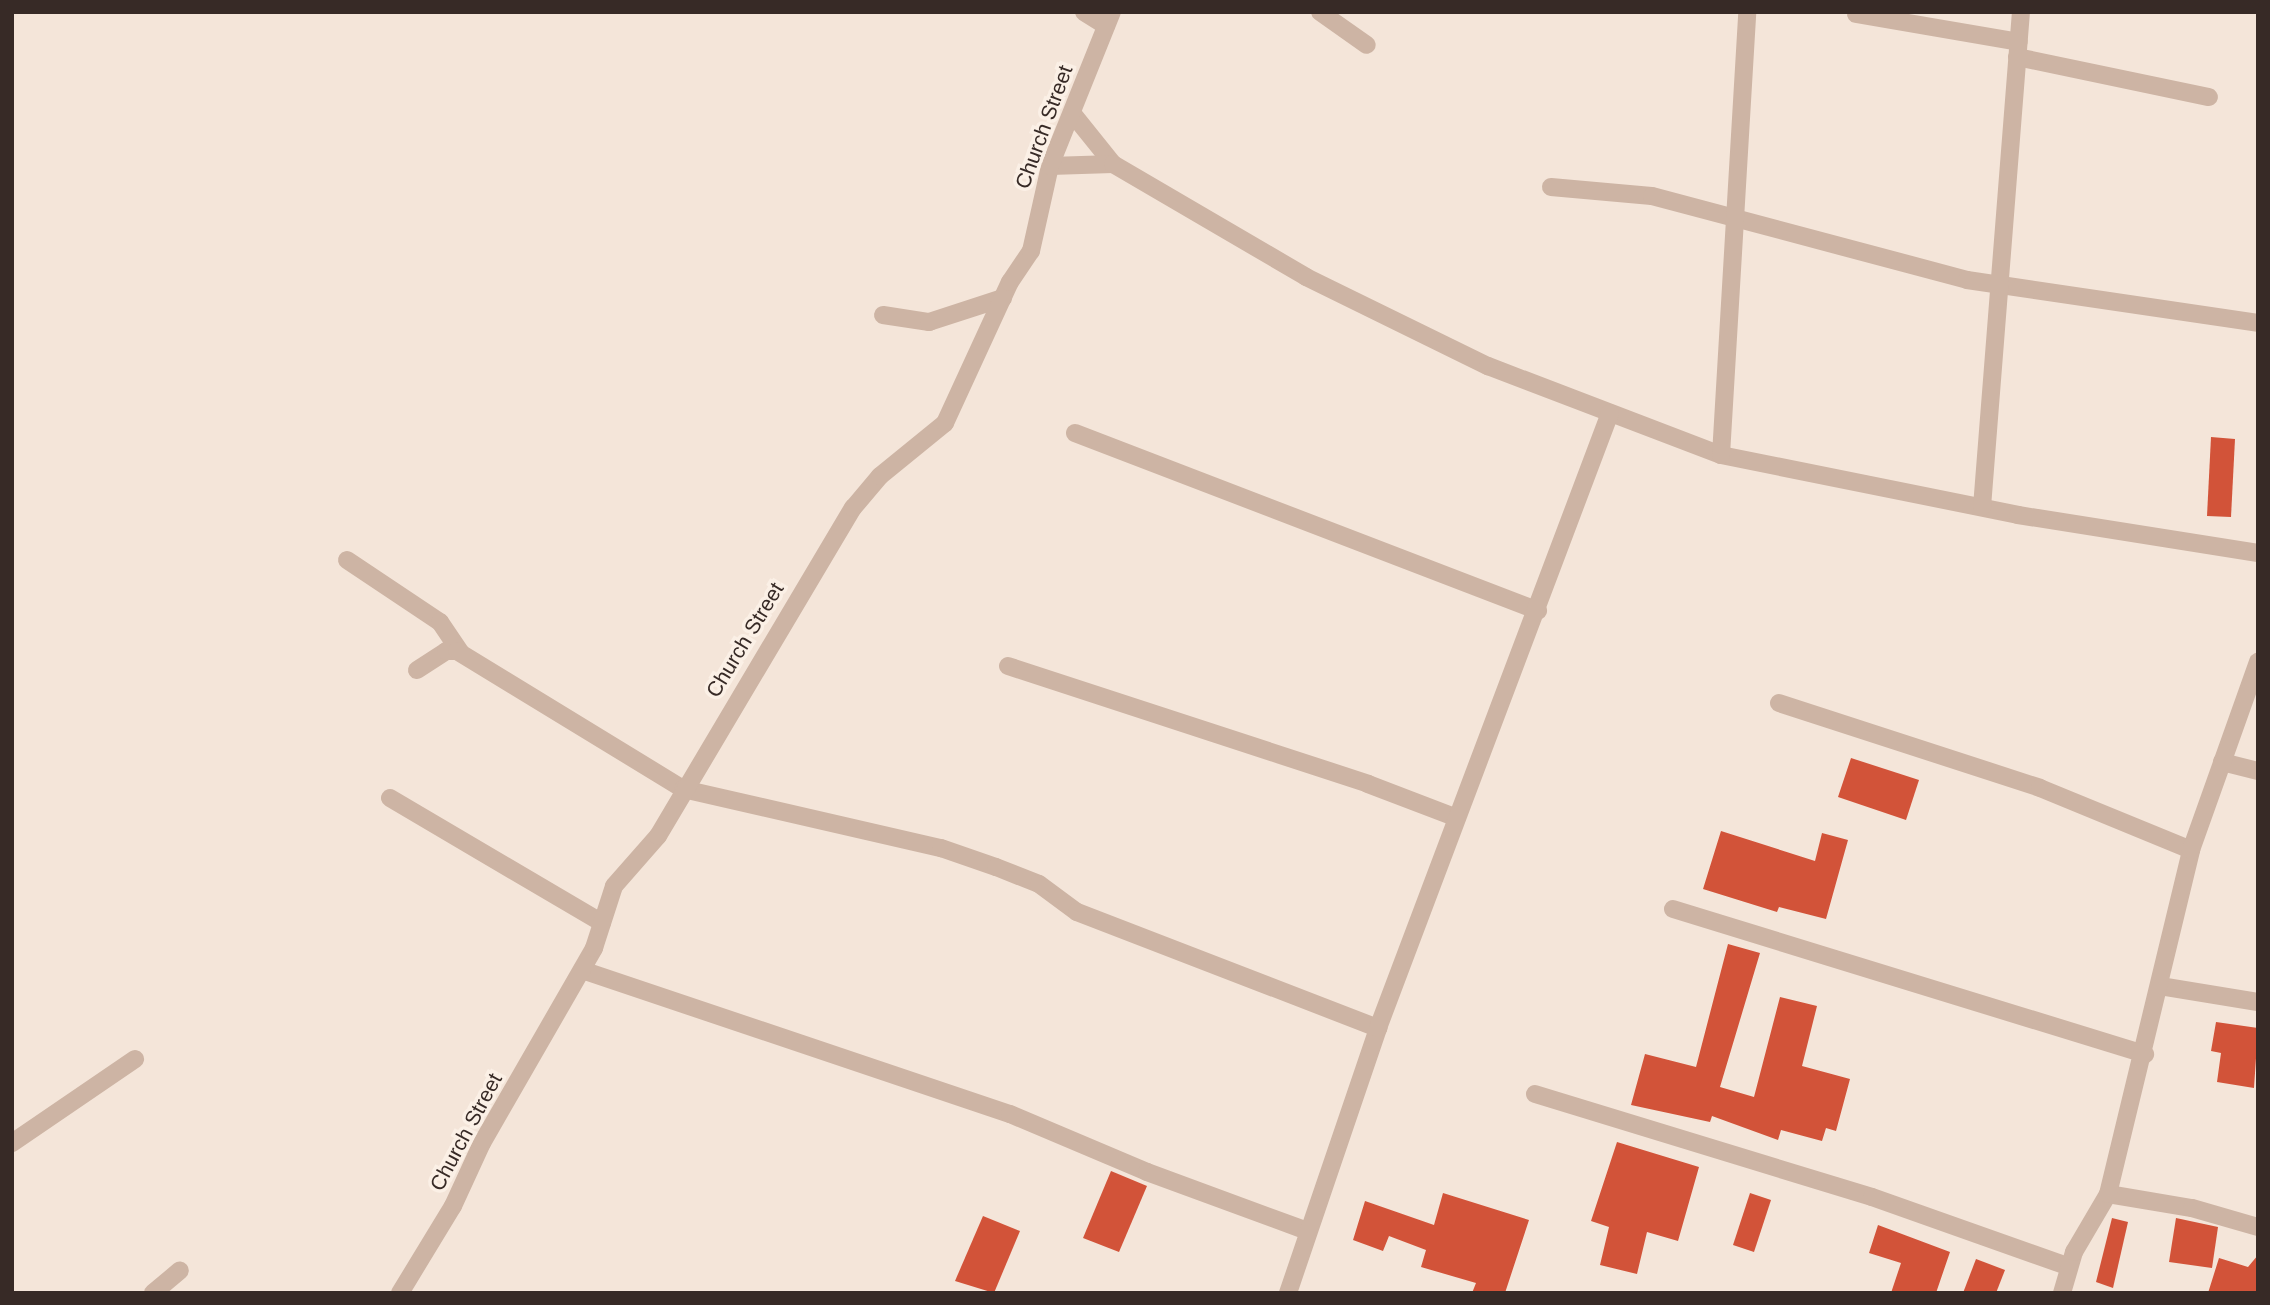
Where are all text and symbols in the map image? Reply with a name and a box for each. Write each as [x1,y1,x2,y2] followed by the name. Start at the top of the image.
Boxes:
[1010,62,1078,192] street label: Church Street
[701,578,789,702] street label: Church Street
[424,1069,508,1195] street label: Church Street

